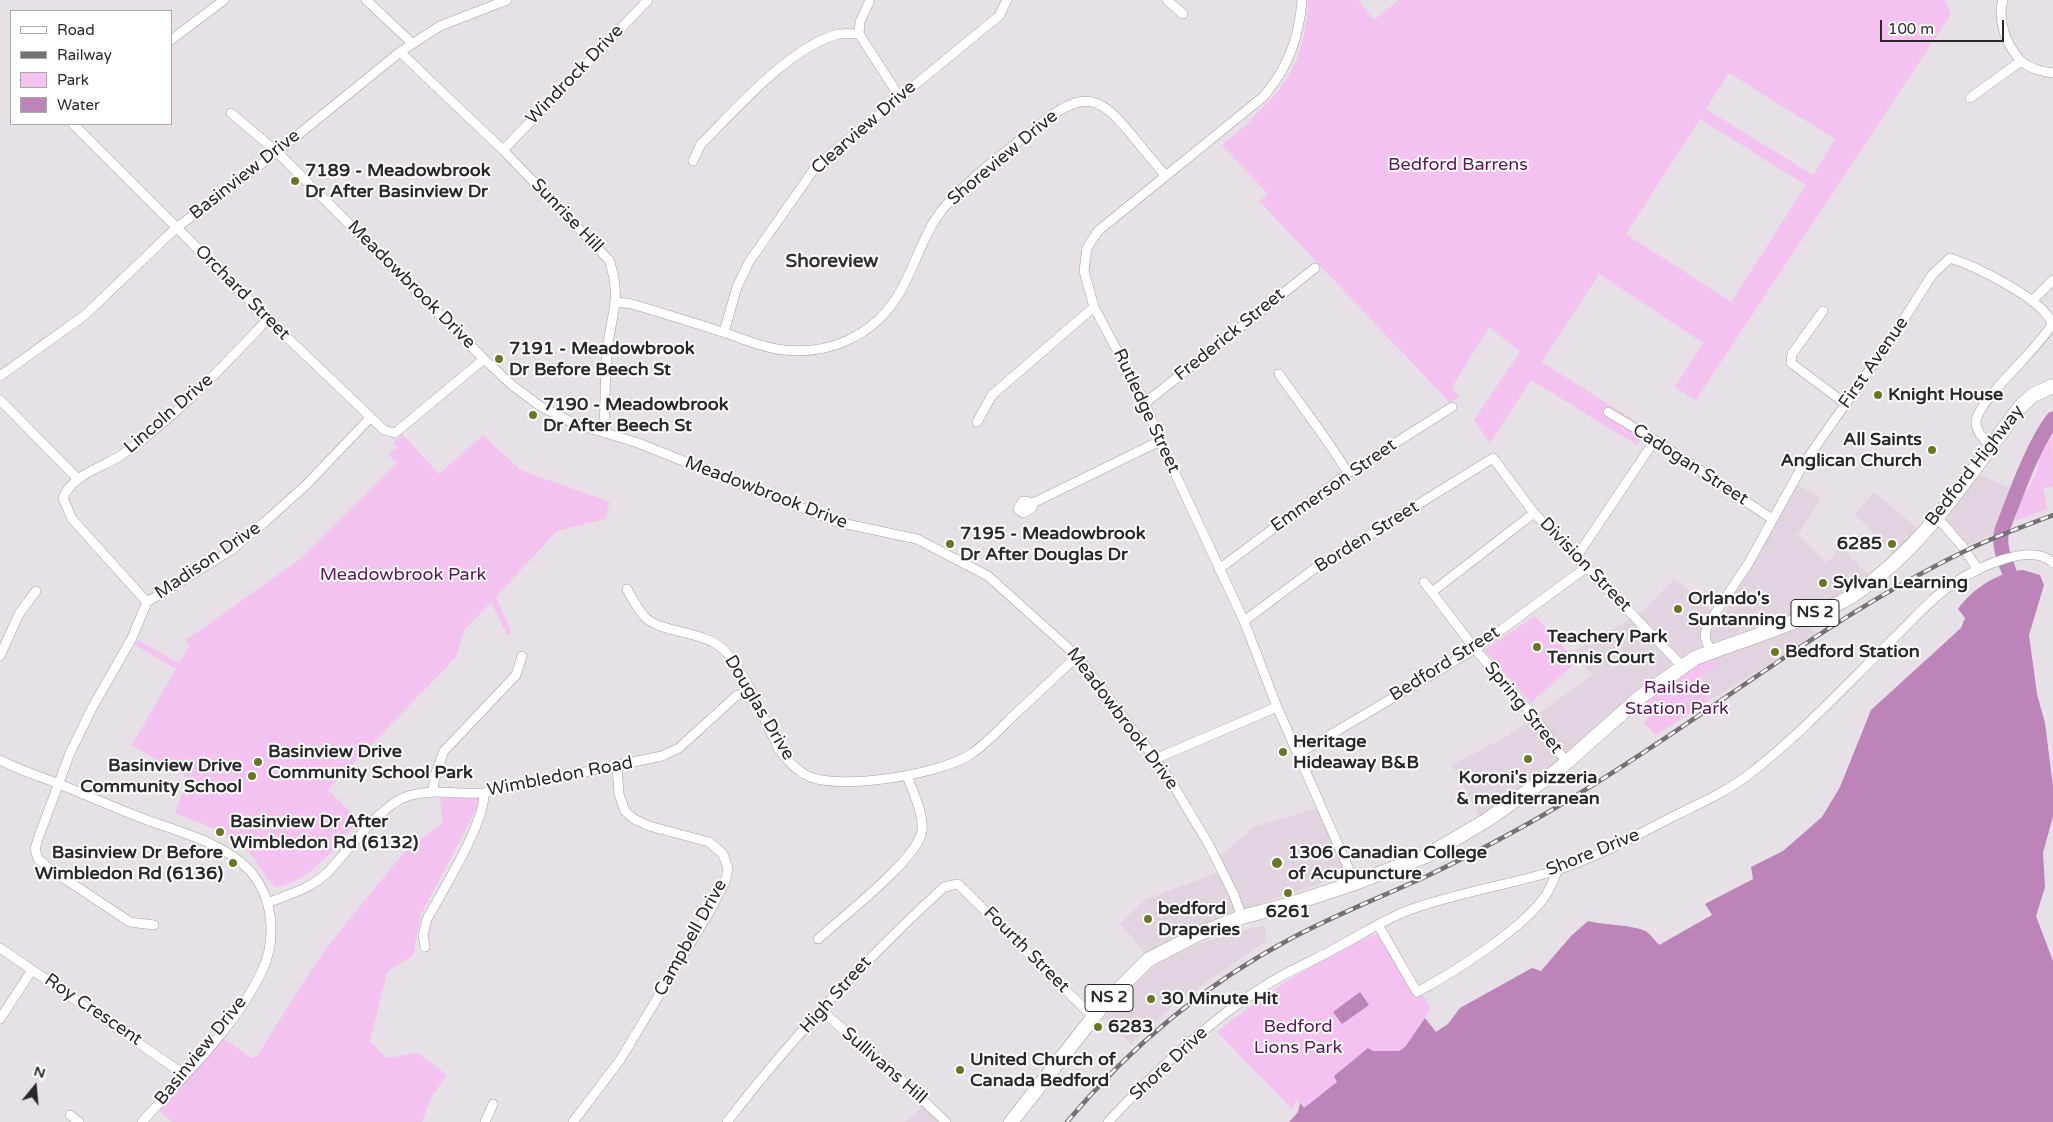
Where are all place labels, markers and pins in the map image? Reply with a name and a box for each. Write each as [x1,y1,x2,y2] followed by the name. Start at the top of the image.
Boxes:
[305,160,490,202] place label: 7189 - Meadowbrook Dr After Basinview Dr
[289,175,301,187] marker: 7189 - Meadowbrook Dr After Basinview Dr
[509,338,694,380] place label: 7191 - Meadowbrook Dr Before Beech St
[493,353,505,365] marker: 7191 - Meadowbrook Dr Before Beech St
[1888,384,2003,406] place label: Knight House
[1872,389,1884,401] marker: Knight House
[543,394,728,436] place label: 7190 - Meadowbrook Dr After Beech St
[527,409,539,421] marker: 7190 - Meadowbrook Dr After Beech St
[1781,429,1922,472] place label: All Saints Anglican Church
[1926,444,1938,456] marker: All Saints Anglican Church
[960,523,1145,566] place label: 7195 - Meadowbrook Dr After Douglas Dr
[1837,533,1882,555] place label: 6285
[944,538,956,550] marker: 7195 - Meadowbrook Dr After Douglas Dr
[1886,538,1898,550] marker: 6285
[1833,572,1968,594] place label: Sylvan Learning
[1817,577,1829,589] marker: Sylvan Learning
[1688,588,1786,630] place label: Orlando's Suntanning
[1672,603,1684,615] marker: Orlando's Suntanning
[1547,626,1668,669] place label: Teachery Park Tennis Court
[1531,641,1543,653] marker: Teachery Park Tennis Court
[1785,641,1920,663] place label: Bedford Station
[1769,646,1781,658] marker: Bedford Station
[1293,731,1419,774] place label: Heritage Hideaway B&B
[268,741,473,784] place label: Basinview Drive Community School Park
[1277,746,1289,758] marker: Heritage Hideaway B&B
[1522,753,1534,765] marker: Koroni's pizzeria & mediterranean
[80,755,242,798] place label: Basinview Drive Community School
[252,756,264,768] marker: Basinview Drive Community School Park
[1456,767,1600,810] place label: Koroni's pizzeria & mediterranean
[246,770,258,782] marker: Basinview Drive Community School
[230,811,418,854] place label: Basinview Dr After Wimbledon Rd (6132)
[214,826,226,838] marker: Basinview Dr After Wimbledon Rd (6132)
[35,842,223,884] place label: Basinview Dr Before Wimbledon Rd (6136)
[1288,842,1487,884] place label: 1306 Canadian College of Acupuncture
[1270,856,1284,870] marker: 1306 Canadian College of Acupuncture
[227,857,239,869] marker: Basinview Dr Before Wimbledon Rd (6136)
[1282,887,1294,899] marker: 6261
[1158,898,1240,941] place label: bedford Draperies
[1265,901,1311,923] place label: 6261
[1142,913,1154,925] marker: bedford Draperies
[1161,988,1278,1010] place label: 30 Minute Hit
[1145,993,1157,1005] marker: 30 Minute Hit
[1108,1016,1153,1038] place label: 6283
[1092,1021,1104,1033] marker: 6283
[970,1049,1116,1092] place label: United Church of Canada Bedford
[954,1064,966,1076] marker: United Church of Canada Bedford

